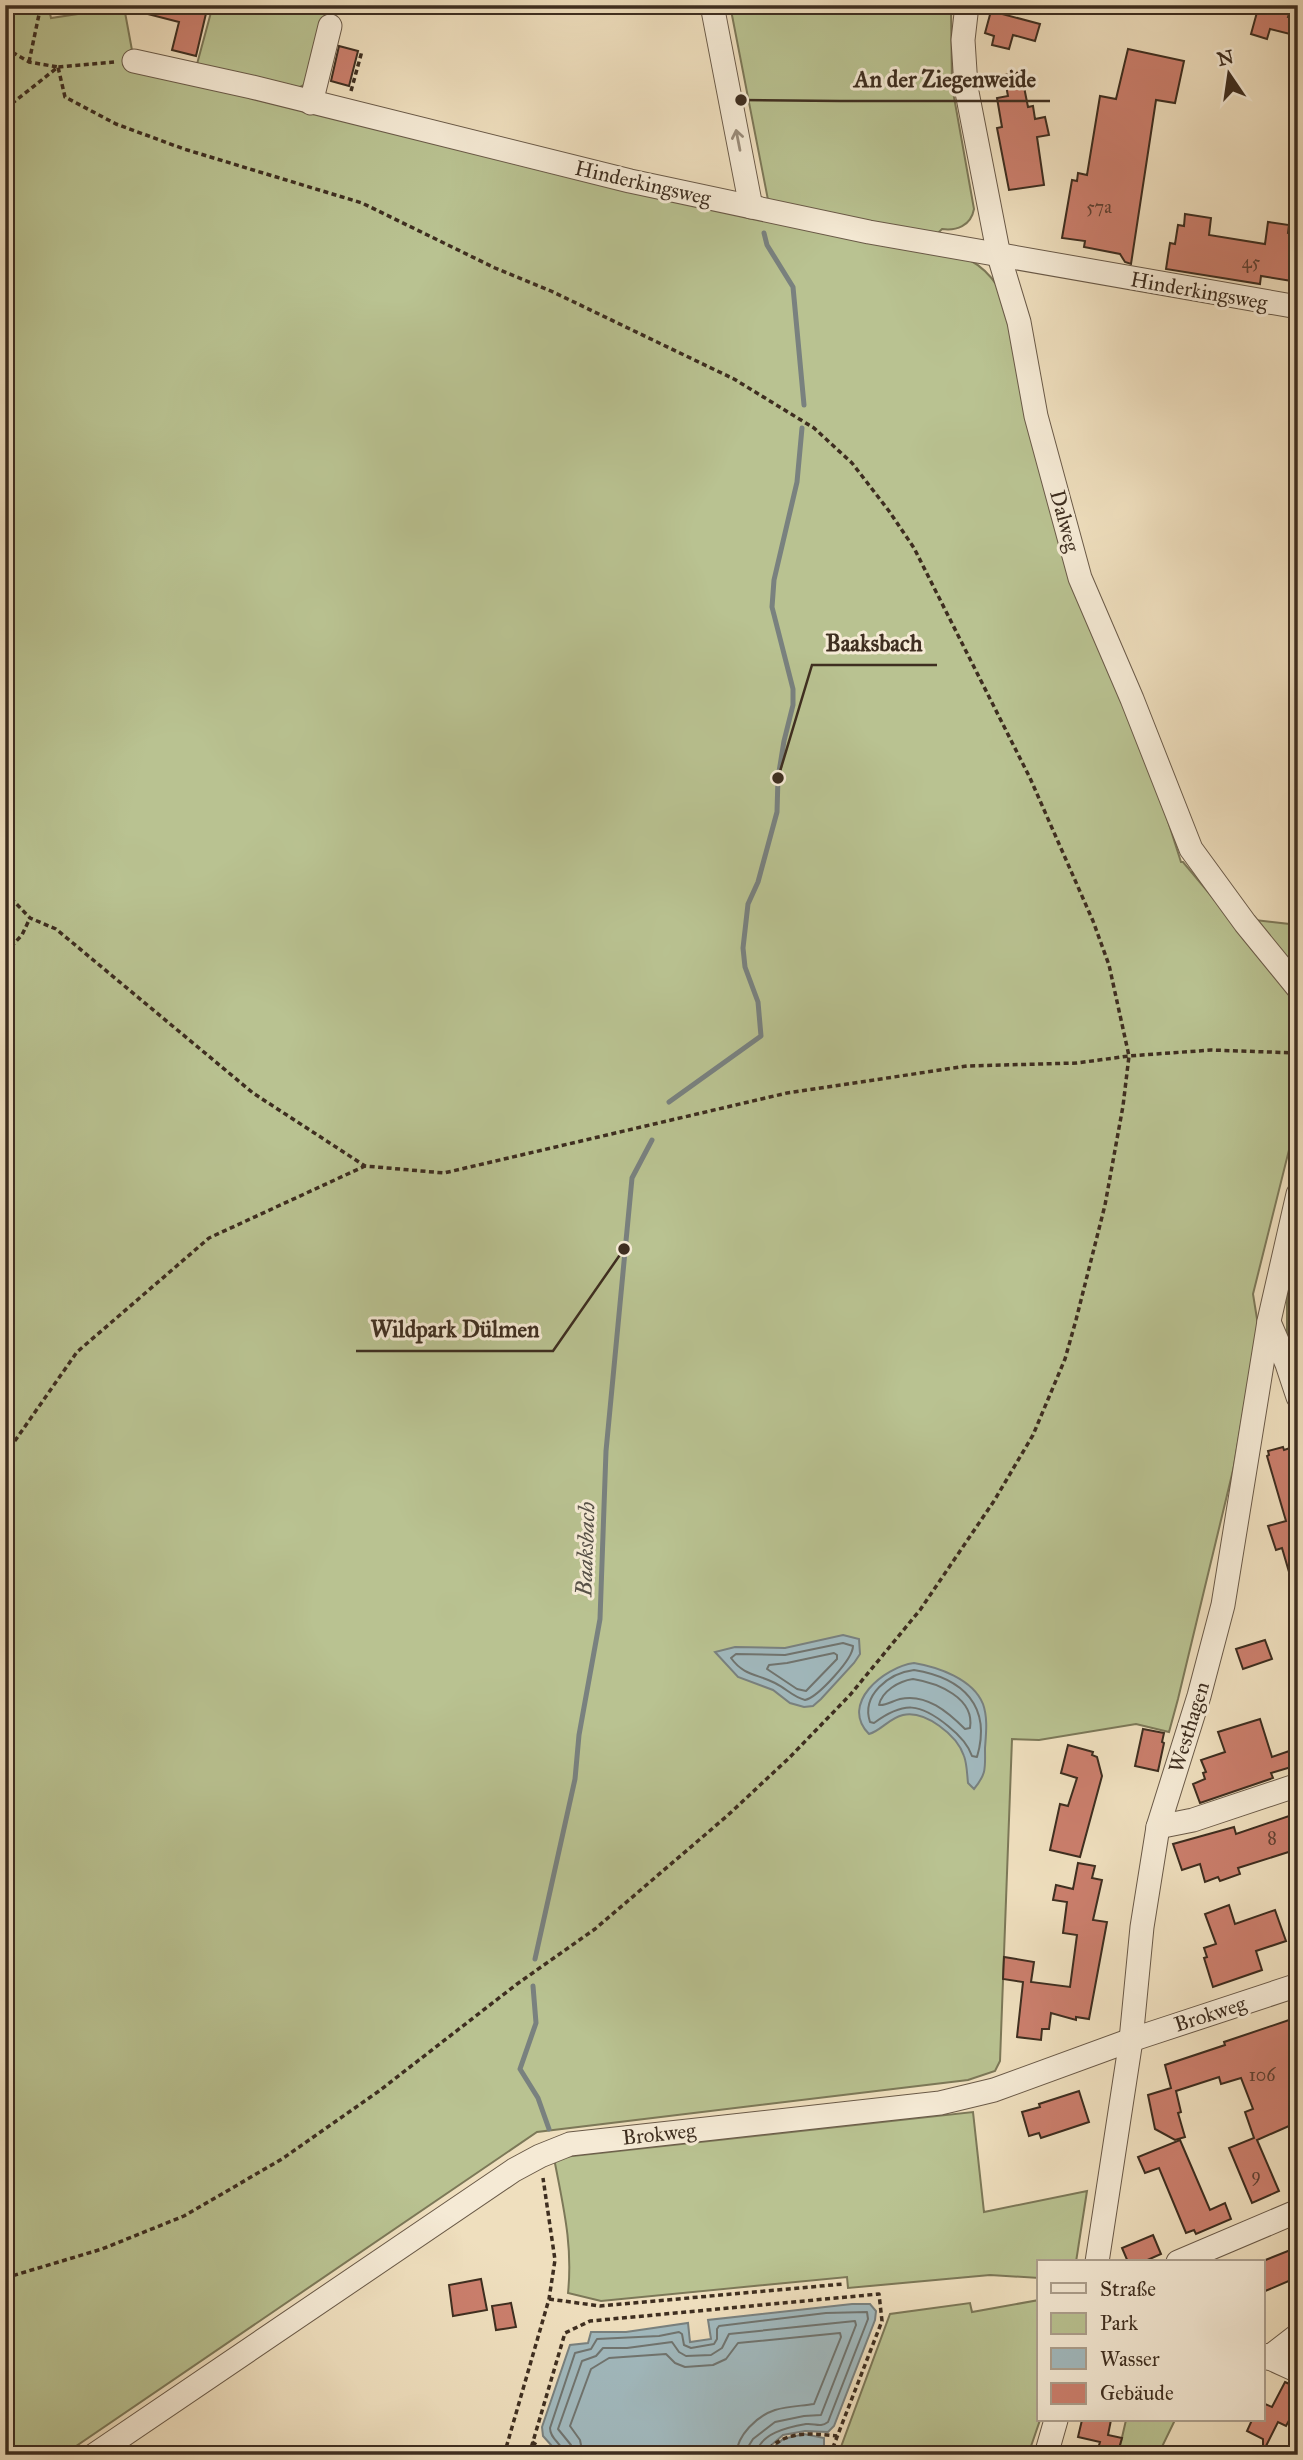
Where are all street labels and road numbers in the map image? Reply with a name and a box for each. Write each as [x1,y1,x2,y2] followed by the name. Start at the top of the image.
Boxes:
[572,155,714,211] street label: Hinderkingsweg
[1128,266,1270,316] street label: Hinderkingsweg
[1044,487,1086,555] street label: Dalweg
[1163,1679,1215,1775] street label: Westhagen
[1171,1990,1249,2038] street label: Brokweg
[621,2117,697,2151] street label: Brokweg

